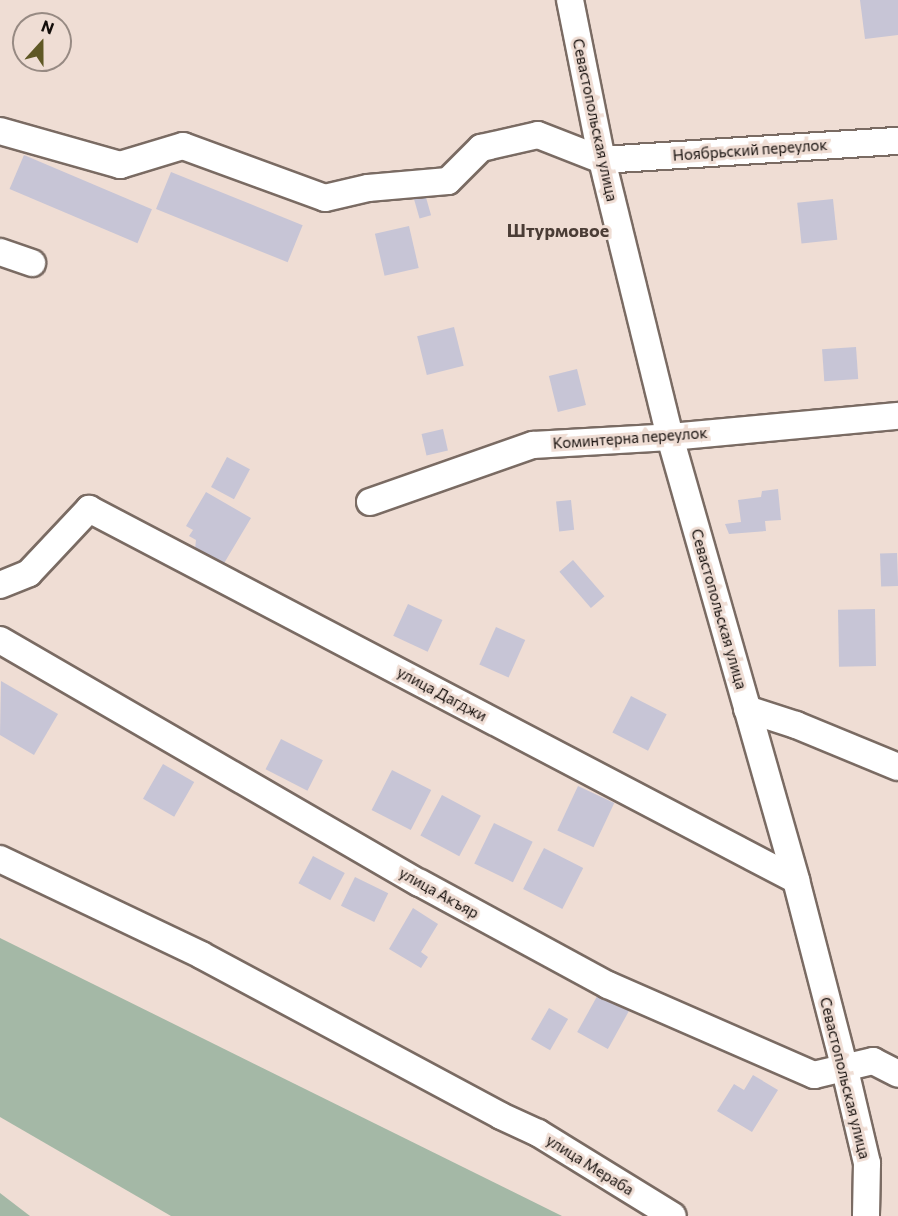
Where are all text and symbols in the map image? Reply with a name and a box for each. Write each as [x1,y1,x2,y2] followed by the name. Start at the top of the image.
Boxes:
[12,12,72,72] north arrow
[39,16,57,38] text: N
[569,37,621,203] street label: Севастопольская улица
[672,136,828,164] street label: Ноябрьский переулок
[507,219,609,241] district label: Штурмовое
[552,424,708,452] street label: Коминтерна переулок
[687,527,751,691] street label: Севастопольская улица
[394,663,490,725] street label: улица Дагджи
[396,864,482,922] street label: улица Акъяр
[816,995,874,1161] street label: Севастопольская улица
[543,1131,637,1199] street label: улица Мераба

